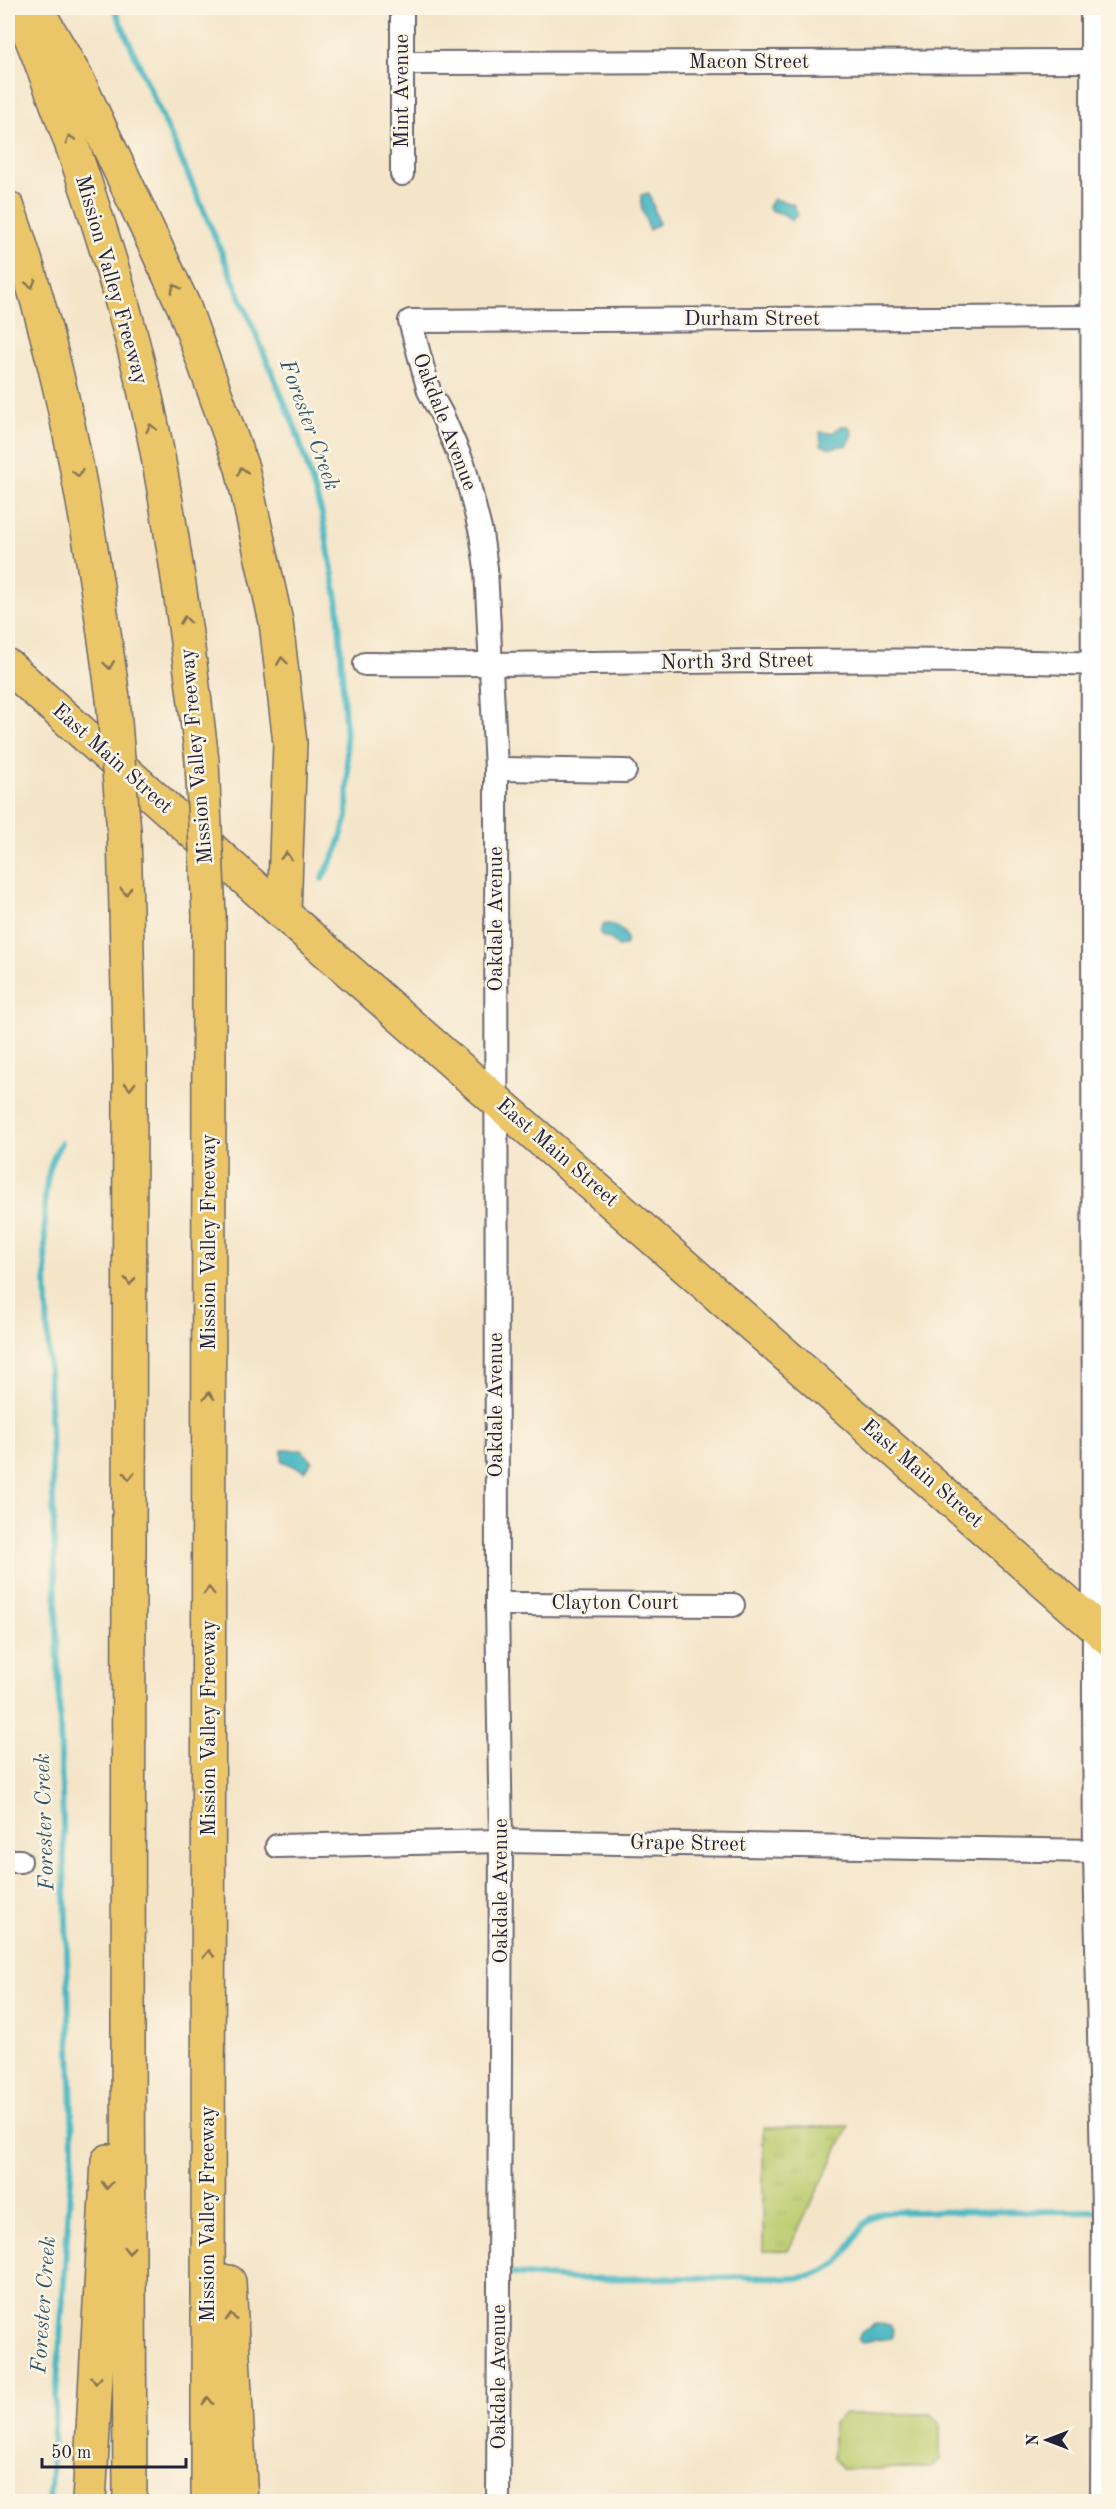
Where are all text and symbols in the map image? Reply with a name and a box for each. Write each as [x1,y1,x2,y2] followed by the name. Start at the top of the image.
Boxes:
[392,34,413,148] street label: Mint Avenue
[689,52,809,73] street label: Macon Street
[65,134,77,145] one-way arrow
[71,173,151,387] street label: Mission Valley Freeway
[24,278,36,289] one-way arrow
[170,283,182,294] one-way arrow
[684,309,820,330] street label: Durham Street
[408,350,480,494] street label: Oakdale Avenue
[275,356,343,494] water label: Forester Creek
[146,423,159,433] one-way arrow
[237,466,249,477] one-way arrow
[71,468,84,478] one-way arrow
[179,615,192,624] one-way arrow
[177,647,217,865] street label: Mission Valley Freeway
[660,650,814,674] street label: North 3rd Street
[276,657,288,666] one-way arrow
[102,661,114,670] one-way arrow
[48,700,176,818] street label: East Main Street
[486,846,507,992] street label: Oakdale Avenue
[280,851,293,860] one-way arrow
[120,886,132,895] one-way arrow
[124,1081,136,1090] one-way arrow
[492,1095,622,1211] street label: East Main Street
[199,1134,220,1350] street label: Mission Valley Freeway
[124,1276,136,1285] one-way arrow
[486,1332,507,1478] street label: Oakdale Avenue
[203,1392,215,1401] one-way arrow
[857,1416,987,1532] street label: East Main Street
[123,1471,135,1480] one-way arrow
[203,1587,215,1596] one-way arrow
[551,1593,679,1614] street label: Clayton Court
[199,1620,220,1836] street label: Mission Valley Freeway
[32,1753,58,1892] water label: Forester Creek
[491,1818,512,1964] street label: Oakdale Avenue
[630,1832,746,1856] street label: Grape Street
[203,1950,215,1959] one-way arrow
[198,2106,219,2322] street label: Mission Valley Freeway
[100,2180,113,2189] one-way arrow
[28,2235,60,2375] water label: Forester Creek
[123,2245,135,2254] one-way arrow
[489,2304,510,2450] street label: Oakdale Avenue
[224,2313,237,2322] one-way arrow
[90,2375,103,2384] one-way arrow
[202,2397,214,2406] one-way arrow
[1017,2410,1077,2470] north arrow
[42,2431,186,2469] scale bar
[1026,2433,1042,2446] text: N
[51,2444,91,2462] text: 50 m

